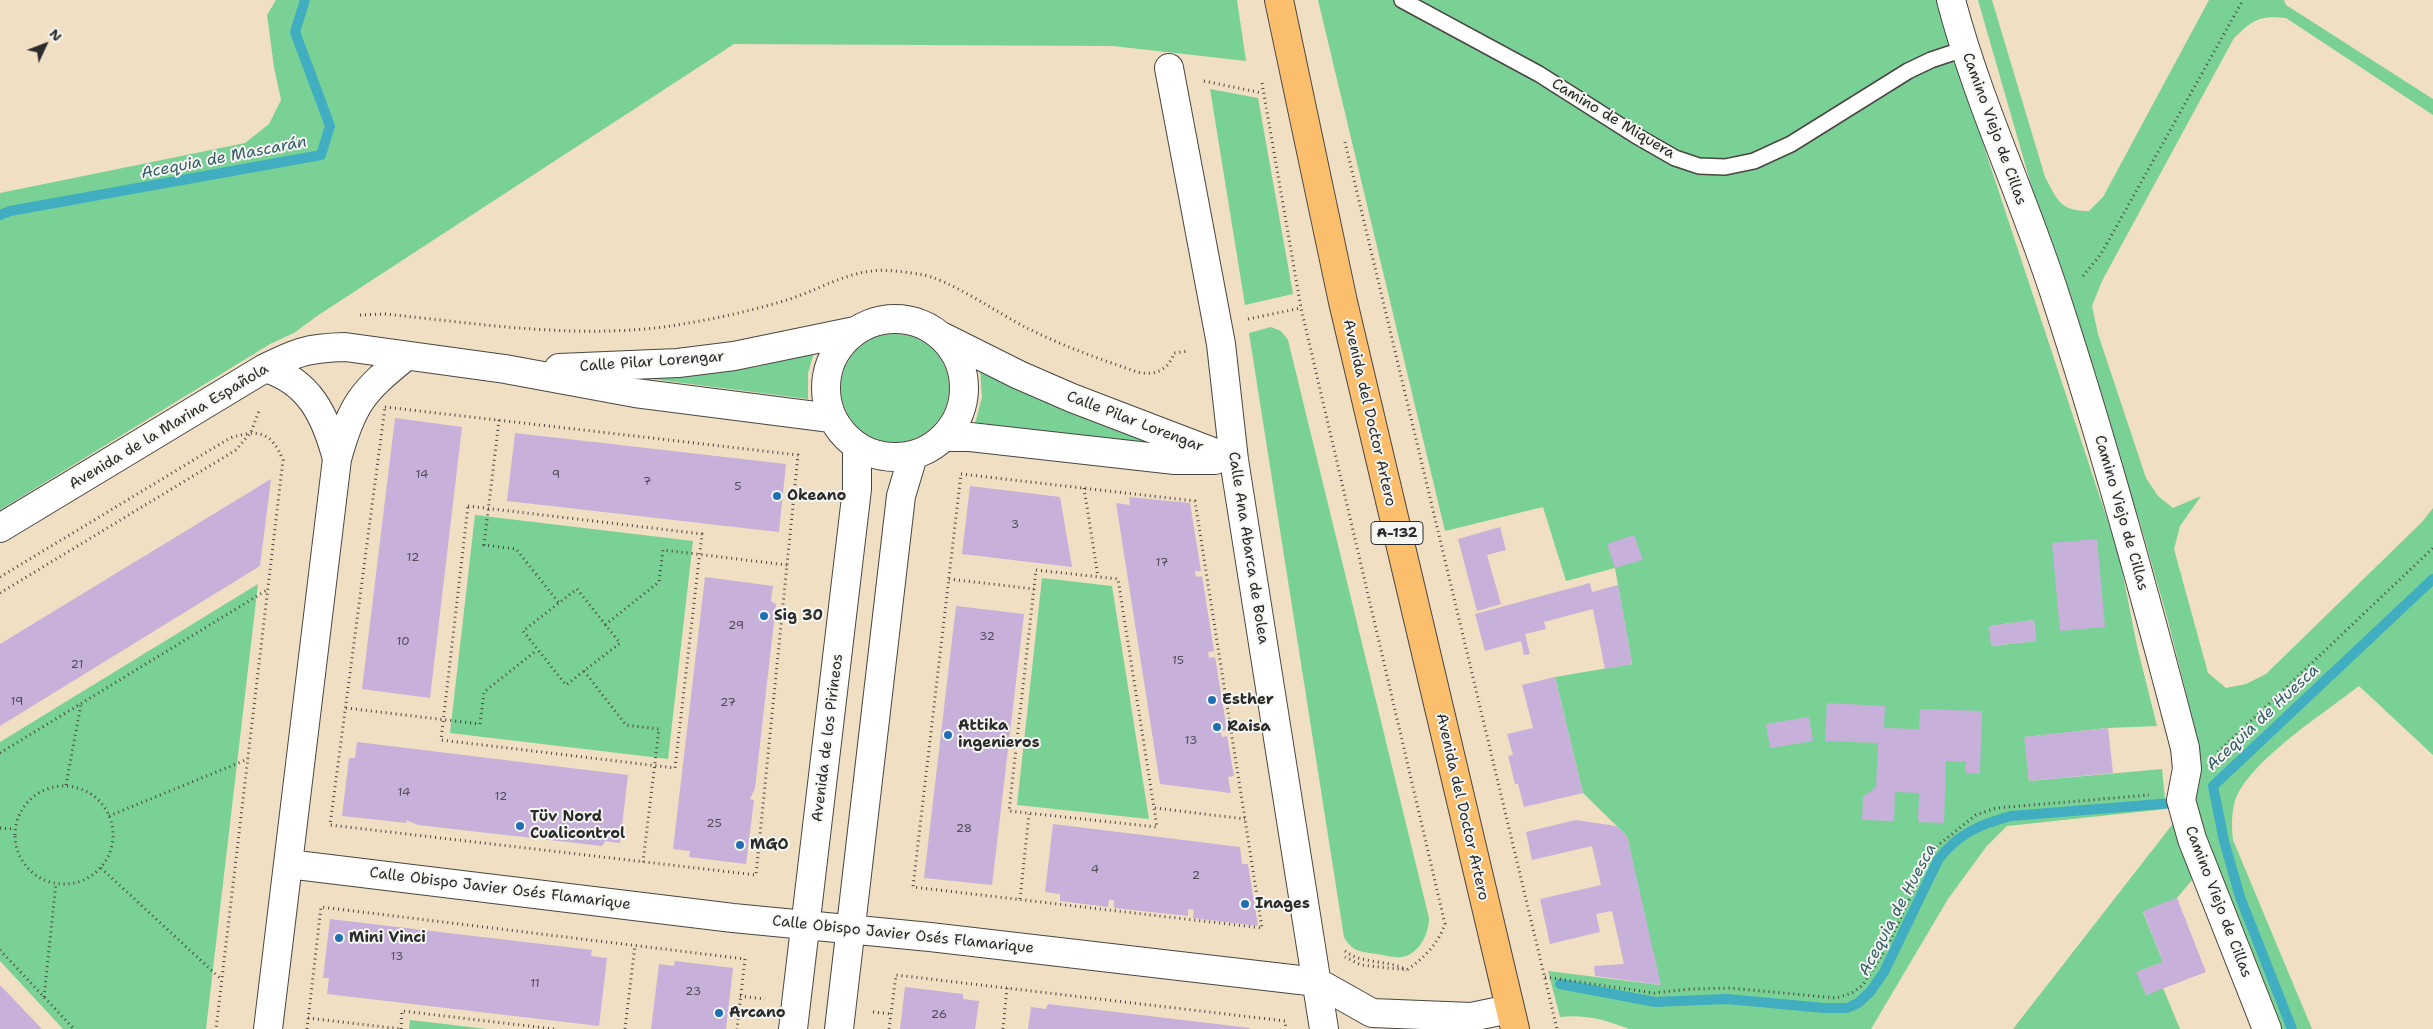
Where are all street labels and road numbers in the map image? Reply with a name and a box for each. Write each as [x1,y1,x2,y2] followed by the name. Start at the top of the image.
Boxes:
[1958,50,2030,208] street label: Camino Viejo de Cillas
[1548,75,1678,163] street label: Camino de Miquera
[1339,318,1399,508] street label: Avenida del Doctor Artero
[579,348,725,376] street label: Calle Pilar Lorengar
[66,360,272,494] street label: Avenida de la Marina Española
[1064,388,1206,456] street label: Calle Pilar Lorengar
[2090,433,2152,593] street label: Camino Viejo de Cillas
[1224,450,1272,646] street label: Calle Ana Abarca de Bolea
[1371,522,1423,544] road number: A-132
[809,653,847,823] street label: Avenida de los Pirineos
[1432,712,1492,902] street label: Avenida del Doctor Artero
[2181,824,2255,980] street label: Camino Viejo de Cillas
[368,864,632,914] street label: Calle Obispo Javier Osés Flamarique
[771,912,1035,958] street label: Calle Obispo Javier Osés Flamarique

